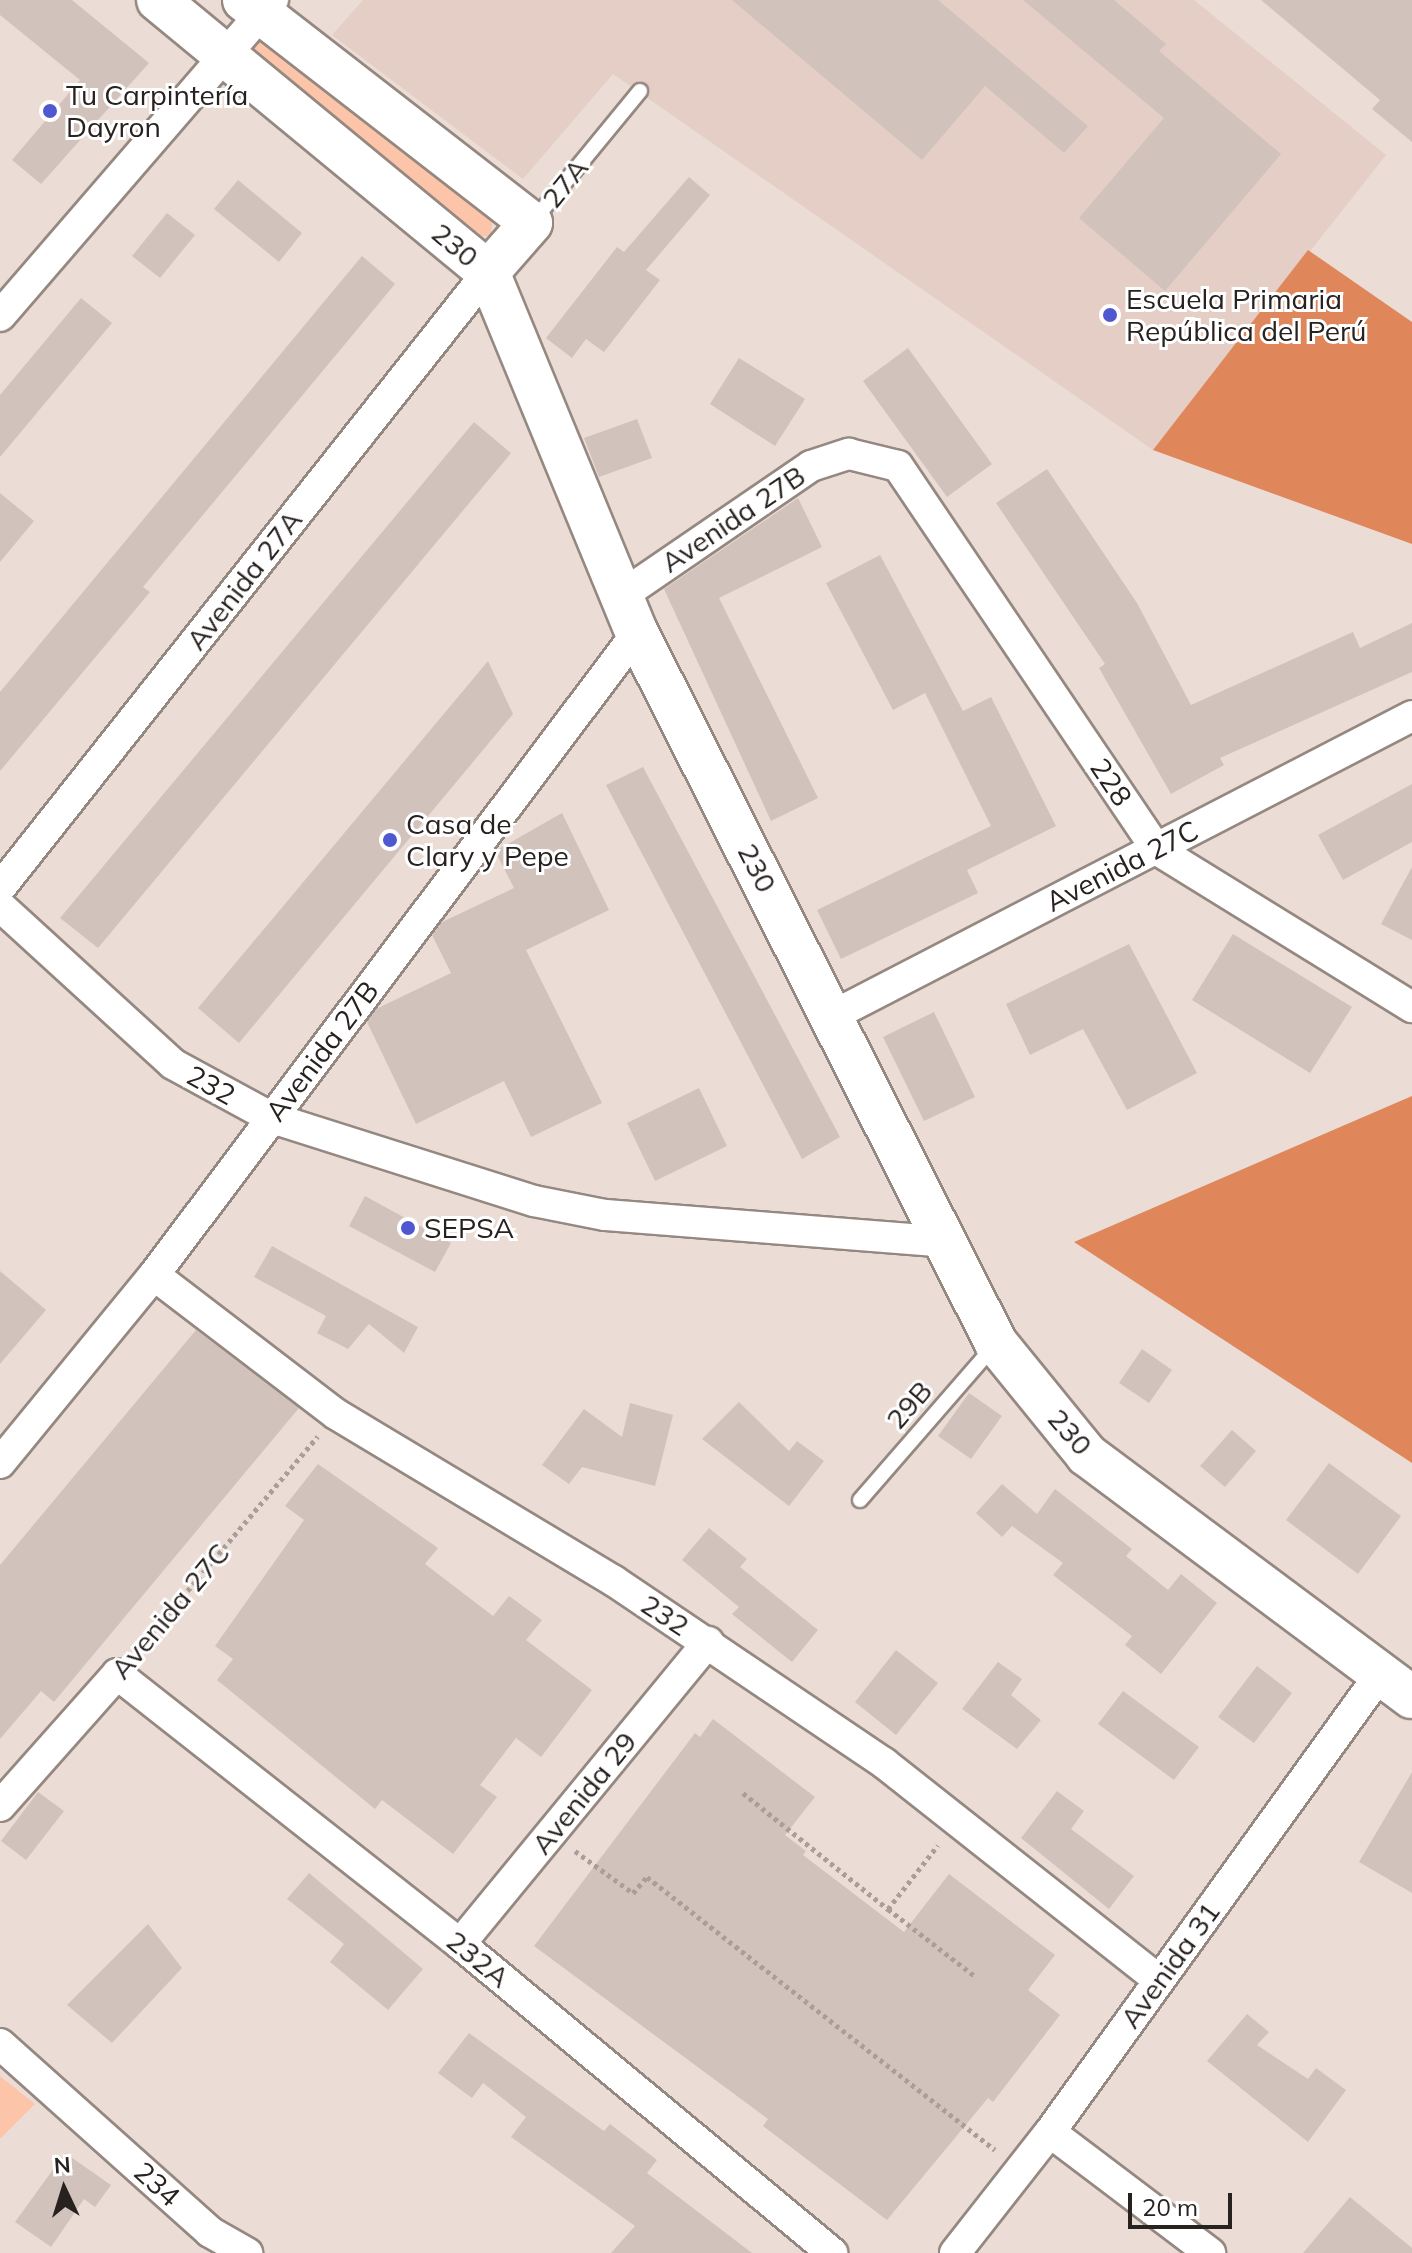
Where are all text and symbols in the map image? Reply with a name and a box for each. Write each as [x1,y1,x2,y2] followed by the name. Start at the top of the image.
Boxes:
[66,78,248,144] place label: Tu Carpintería Dayron
[41,102,59,120] marker: Tu Carpintería Dayron
[535,151,595,215] street label: 27A
[425,216,485,274] street label: 230
[1126,282,1366,348] place label: Escuela Primaria República del Perú
[1101,306,1119,324] marker: Escuela Primaria República del Perú
[655,459,811,579] street label: Avenida 27B
[179,504,309,656] street label: Avenida 27A
[1083,752,1139,812] street label: 228
[406,807,569,873] place label: Casa de Clary y Pepe
[1040,813,1204,919] street label: Avenida 27C
[381,831,399,849] marker: Casa de Clary y Pepe
[731,838,783,898] street label: 230
[259,974,385,1128] street label: Avenida 27B
[181,1058,241,1112] street label: 232
[424,1211,514,1245] place label: SEPSA
[399,1219,417,1237] marker: SEPSA
[879,1374,939,1436] street label: 29B
[1041,1402,1099,1462] street label: 230
[104,1536,236,1686] street label: Avenida 27C
[635,1587,695,1643] street label: 232
[525,1725,643,1861] street label: Avenida 29
[1113,1896,1227,2034] street label: Avenida 31
[440,1924,516,1994] street label: 232A
[24,2149,104,2229] north arrow
[53,2151,72,2180] text: N
[127,2155,187,2213] street label: 234
[1132,2177,1236,2227] scale bar
[1142,2192,1198,2222] text: 20 m

